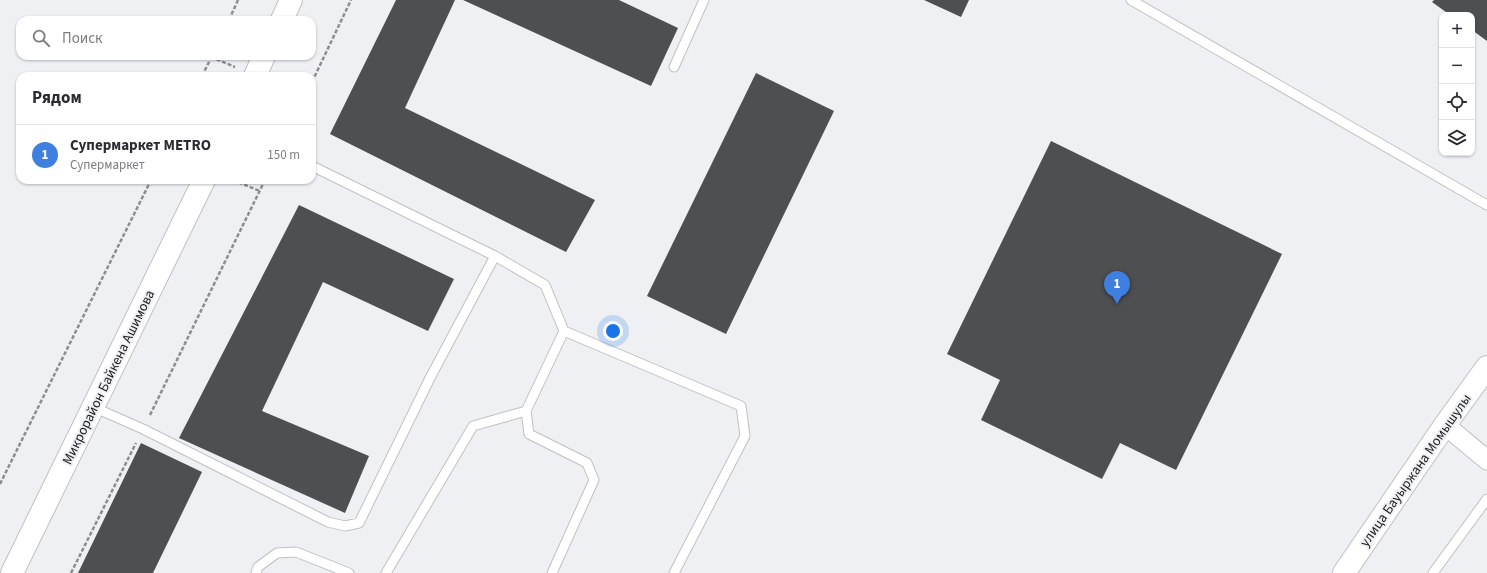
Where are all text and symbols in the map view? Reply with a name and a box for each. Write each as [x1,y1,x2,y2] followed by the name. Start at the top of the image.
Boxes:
[1439,12,1475,156] map controls
[1439,12,1475,48] button: +
[16,16,316,60] search box
[30,27,52,49] icon: search
[62,28,103,49] text: Поиск
[1439,48,1475,84] button: −
[1439,84,1475,120] button: locate
[32,86,82,110] text: Рядом
[1439,120,1475,156] button: layers
[70,135,211,156] text: Супермаркет METRO
[42,146,48,164] text: 1
[267,146,300,164] text: 150 m
[70,156,145,174] text: Супермаркет
[1104,271,1130,304] pin: 1
[58,287,160,468] street label: Микрорайон Байкена Ашимова
[603,321,623,341] your location
[1355,390,1476,551] street label: улица Бауыржана Момышулы

